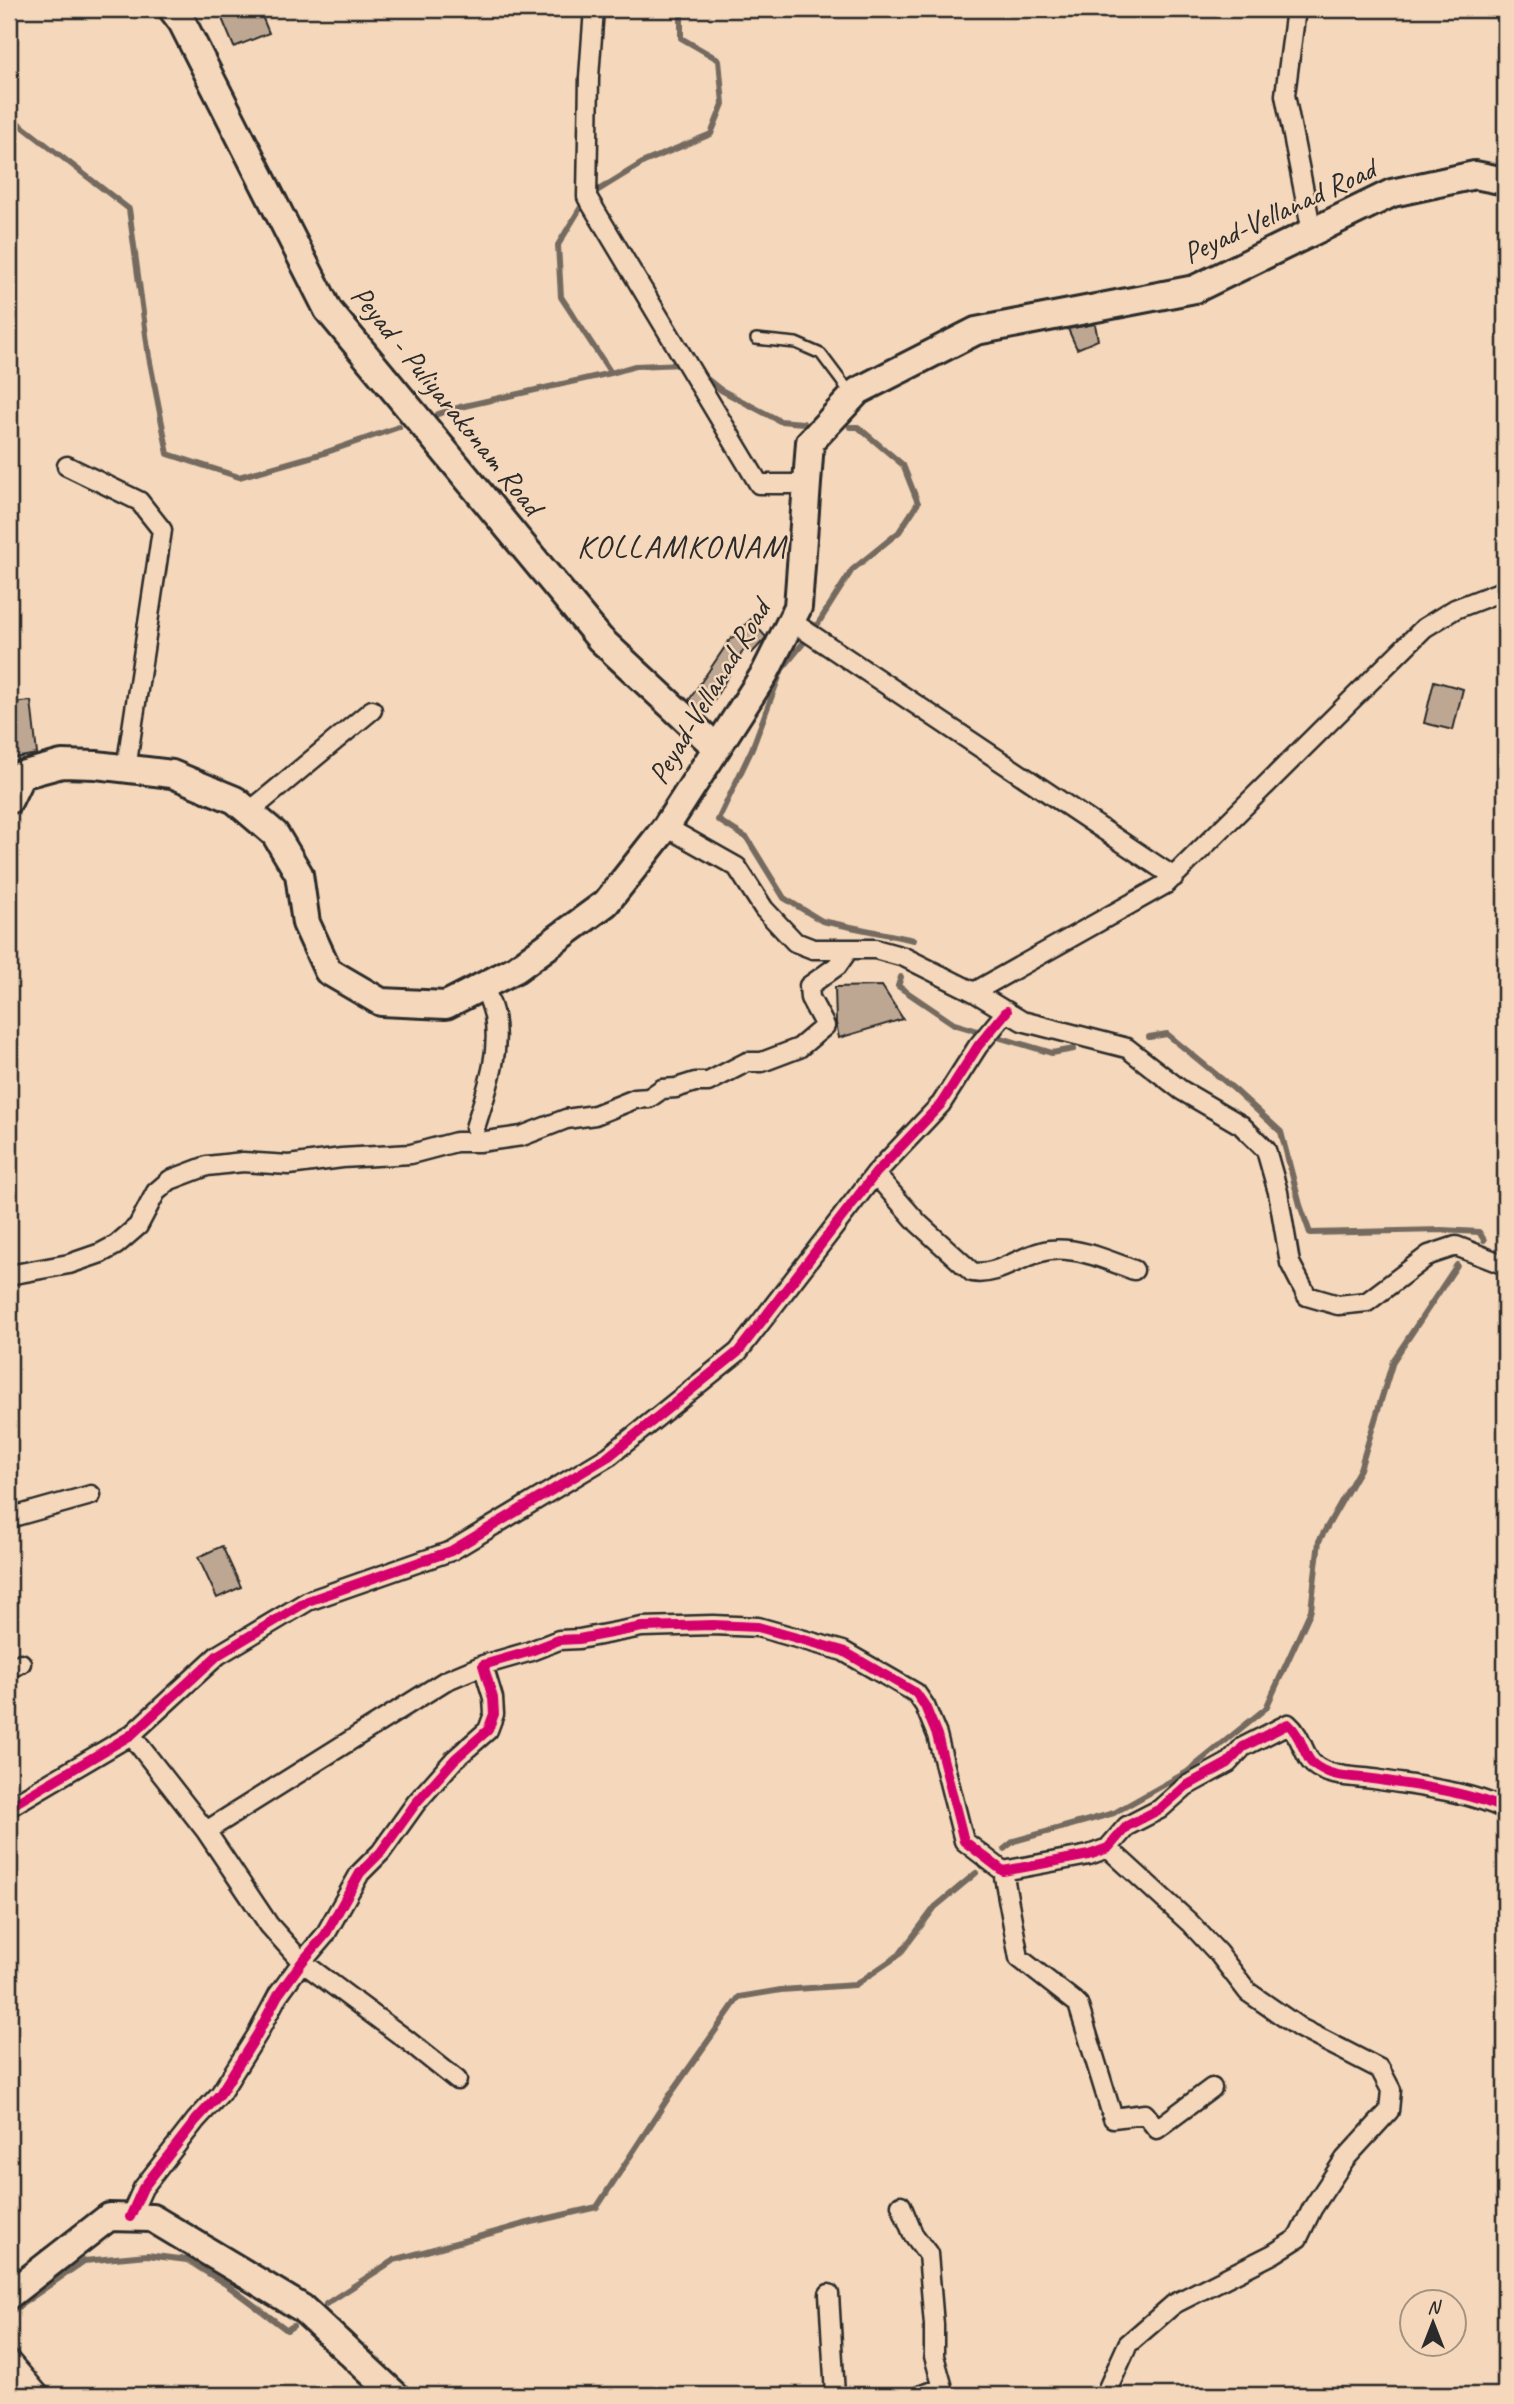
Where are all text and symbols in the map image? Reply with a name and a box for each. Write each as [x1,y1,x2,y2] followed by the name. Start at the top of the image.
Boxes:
[1177,148,1385,272] street label: Peyad-Vellanad Road
[343,277,554,526] street label: Peyad - Puliyarakonam Road
[577,526,788,567] district label: KOLLAMKONAM
[639,589,781,791] street label: Peyad-Vellanad Road
[1398,2288,1468,2358] north arrow
[1427,2295,1442,2319] text: N

